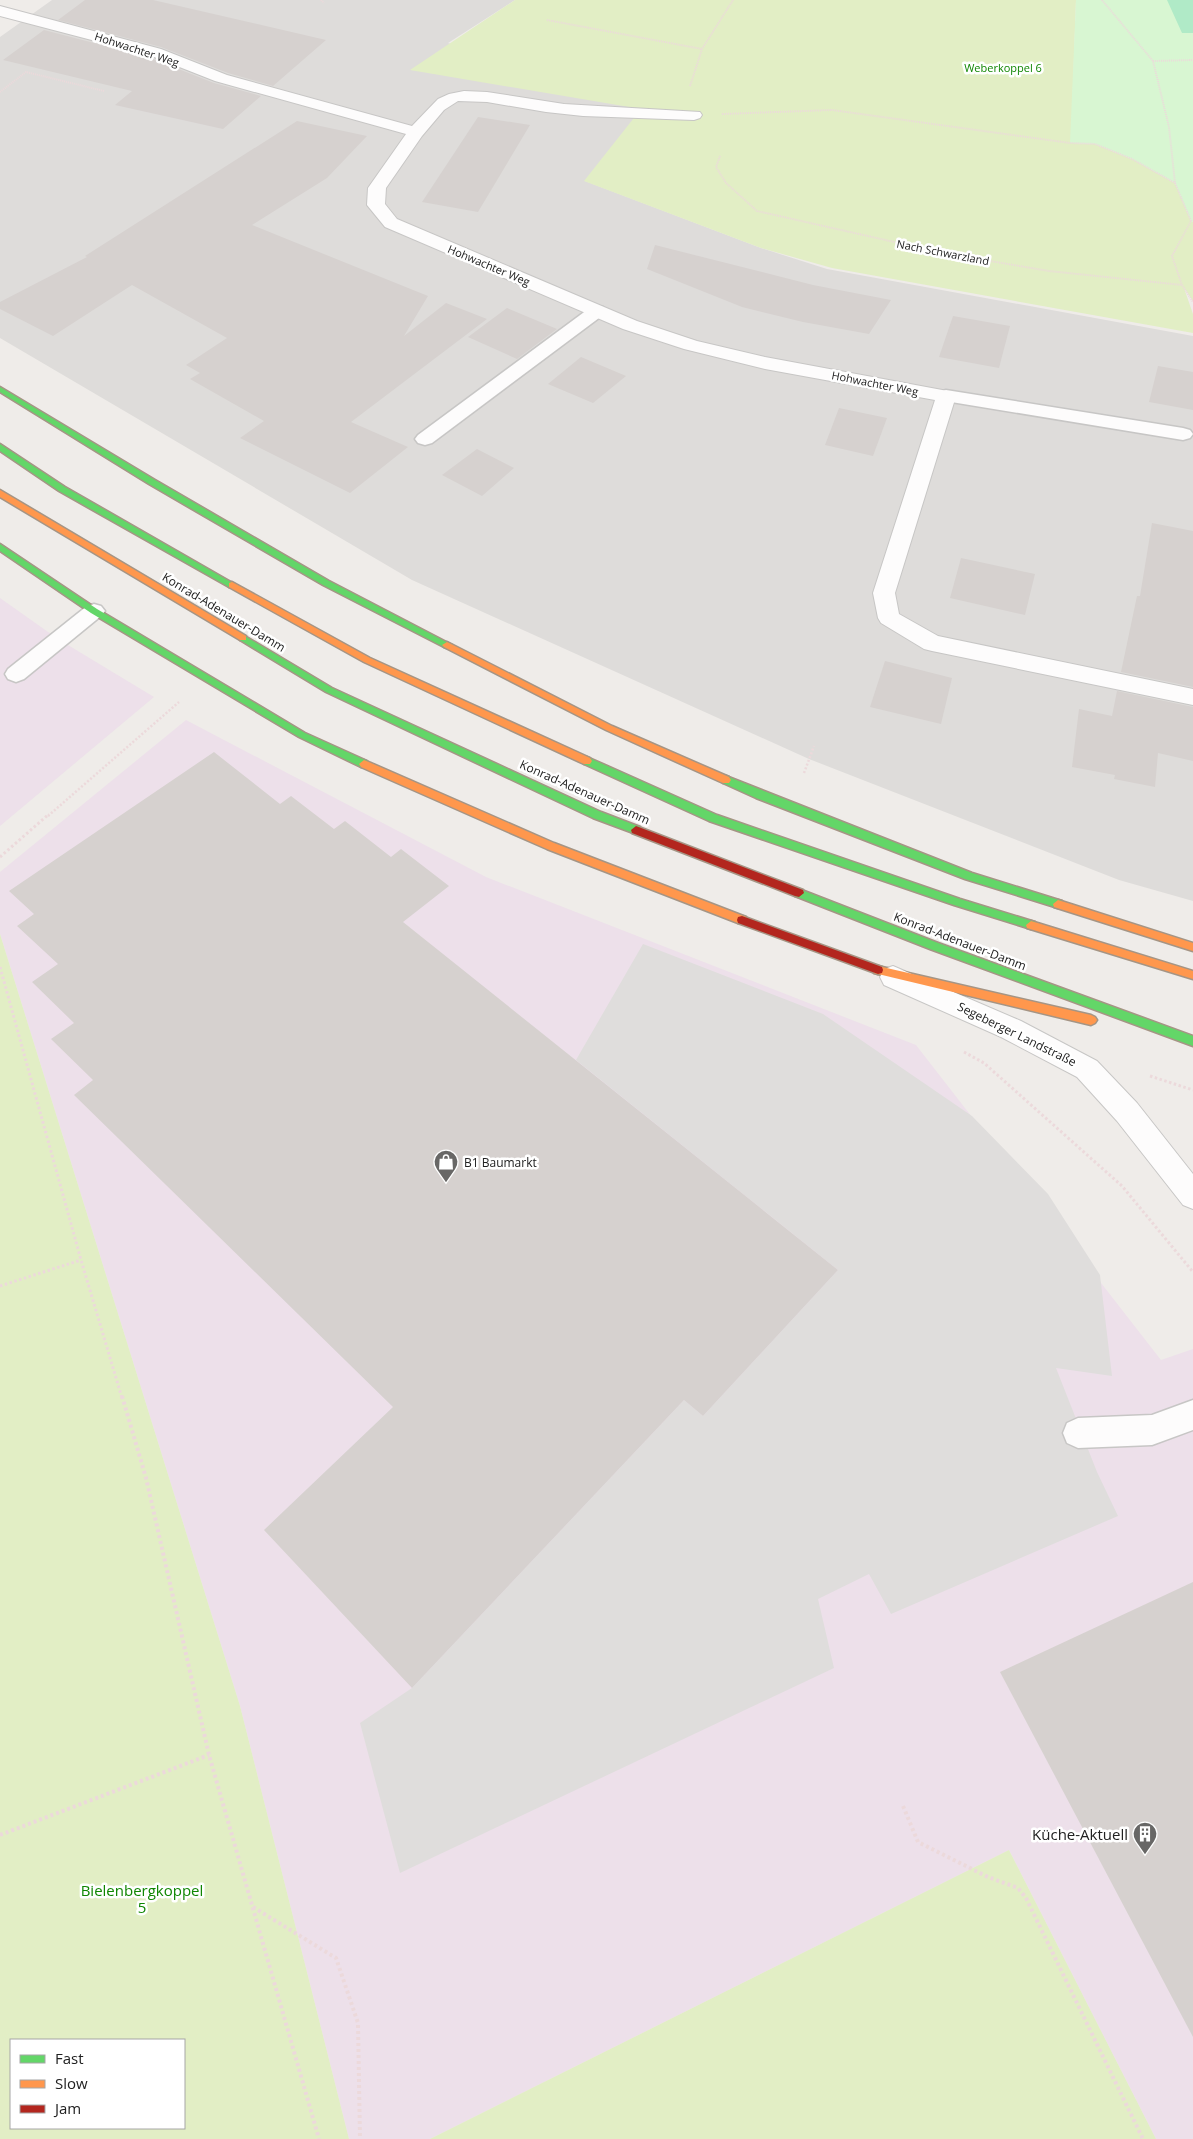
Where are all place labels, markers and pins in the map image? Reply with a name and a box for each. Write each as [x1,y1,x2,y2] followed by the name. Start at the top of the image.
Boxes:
[433,1149,459,1183] shop icon: B1 Baumarkt
[464,1154,537,1171] place label: B1 Baumarkt
[1132,1821,1158,1855] building icon: Küche-Aktuell
[1032,1824,1128,1844] place label: Küche-Aktuell

